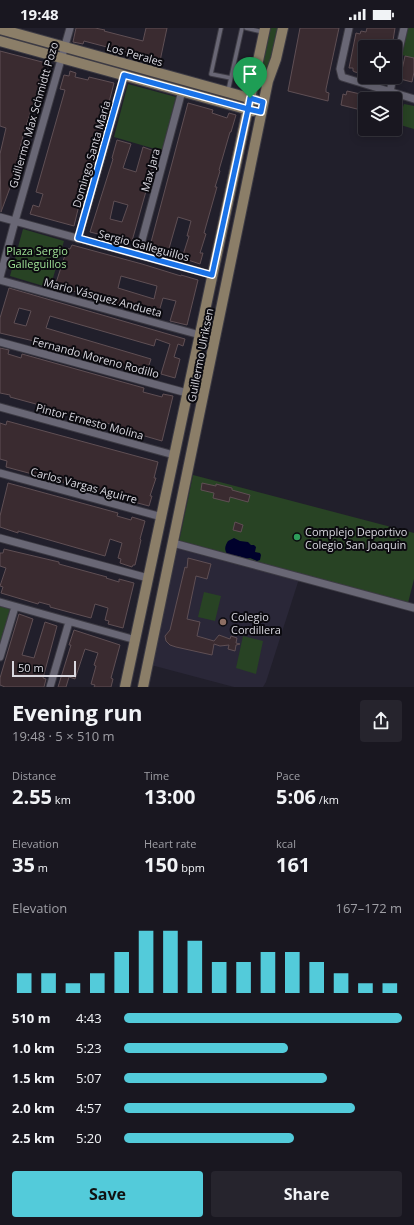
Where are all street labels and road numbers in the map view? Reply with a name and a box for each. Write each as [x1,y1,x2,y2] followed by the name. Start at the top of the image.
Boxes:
[105,39,165,69] street label: Los Perales
[5,40,61,190] street label: Guillermo Max Schmidtt Pozo
[69,99,113,209] street label: Domingo Santa María
[137,147,163,193] street label: Max Jara
[97,226,191,264] street label: Sergio Galleguillos
[42,274,164,320] street label: Mario Vásquez Andueta
[184,307,216,403] street label: Guillermo Ulriksen
[31,333,161,381] street label: Fernando Moreno Rodillo
[34,399,146,443] street label: Pintor Ernesto Molina
[29,464,139,506] street label: Carlos Vargas Aguirre

